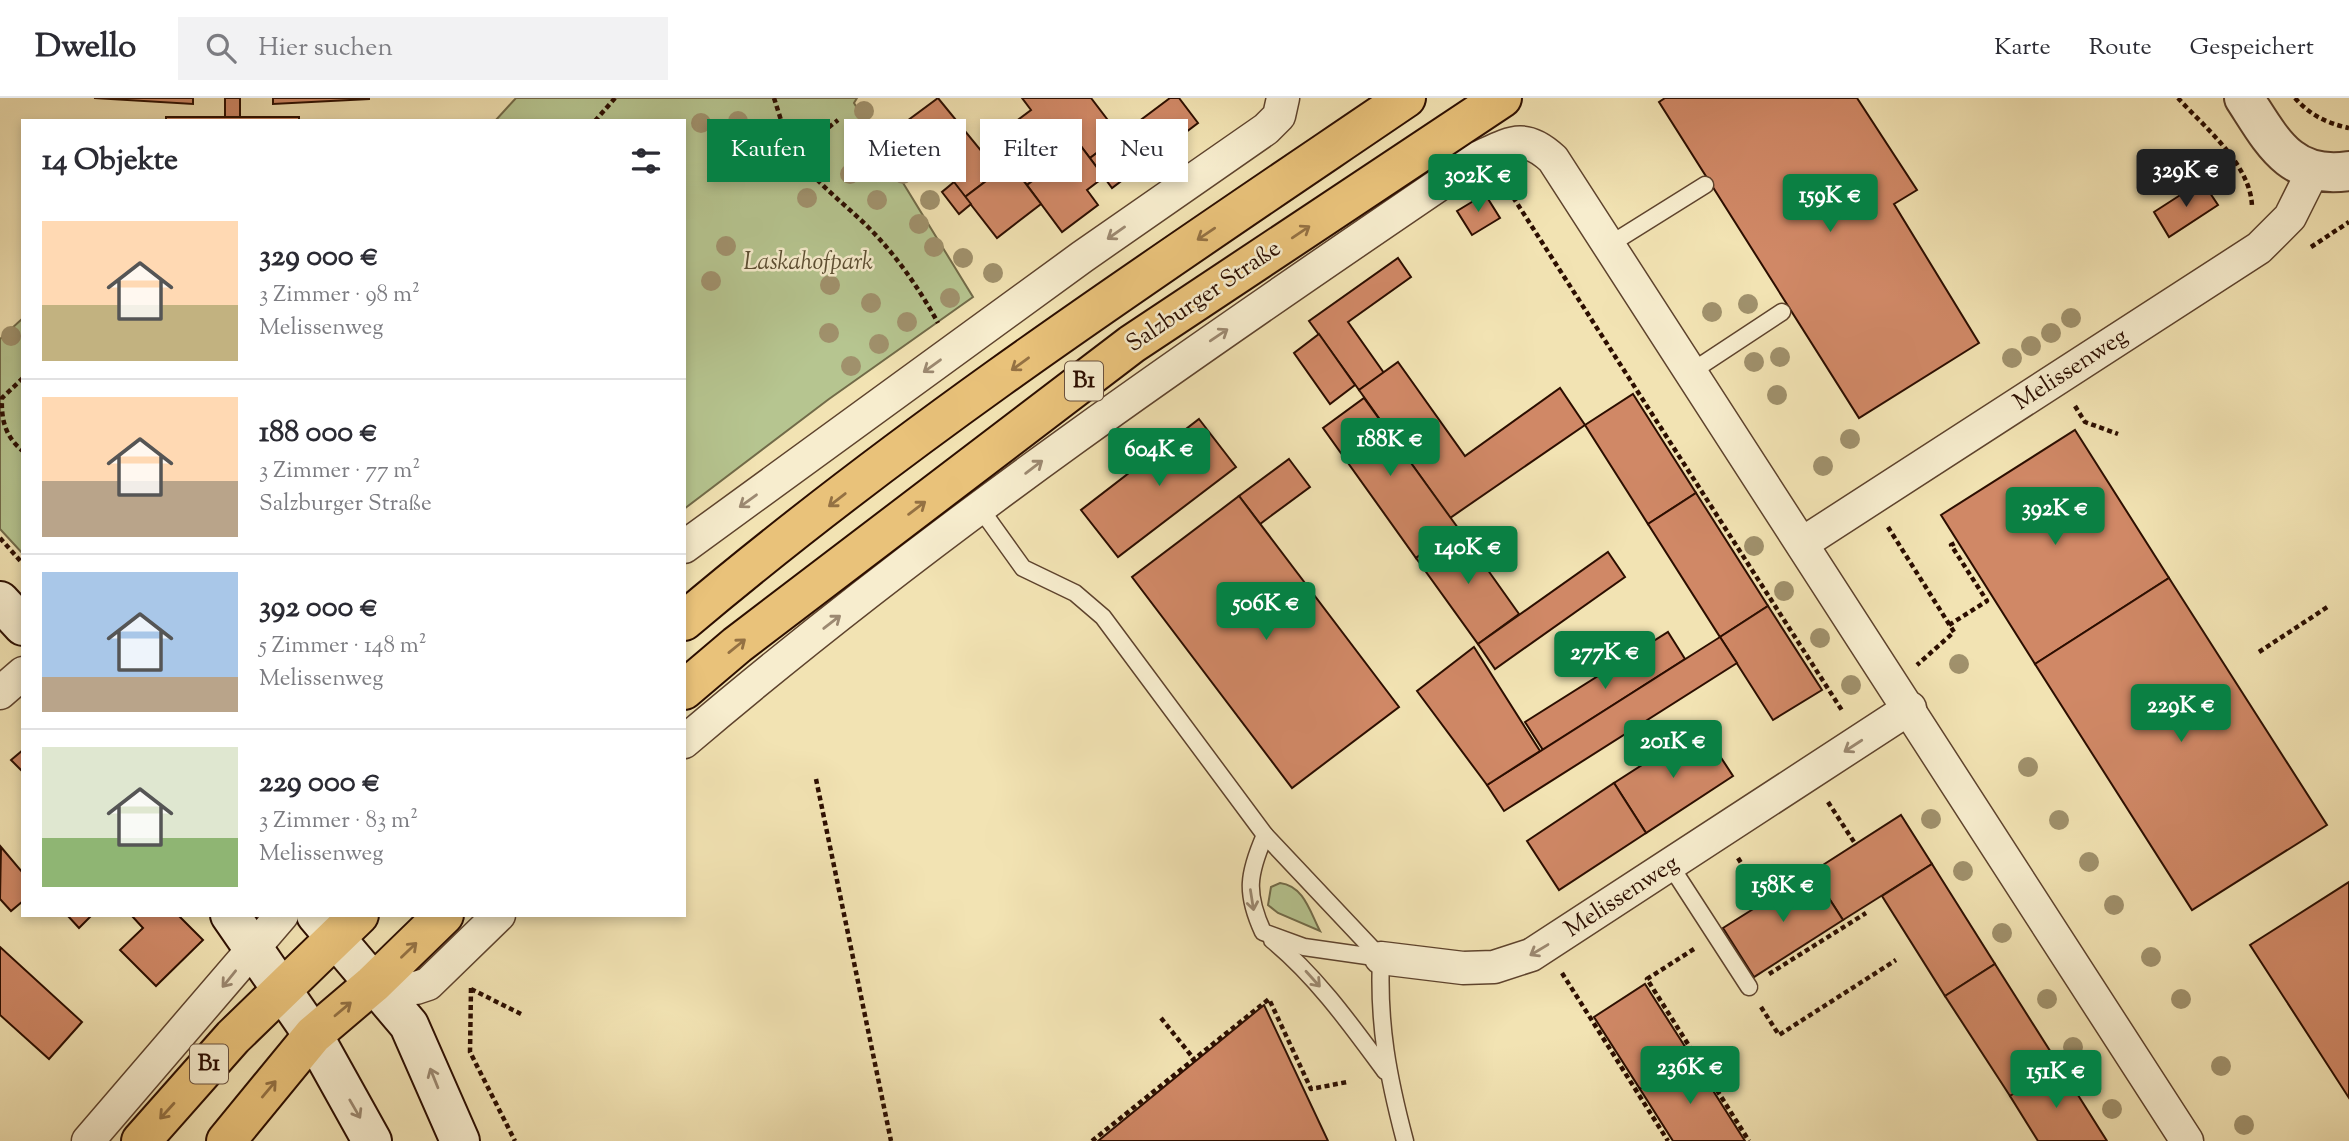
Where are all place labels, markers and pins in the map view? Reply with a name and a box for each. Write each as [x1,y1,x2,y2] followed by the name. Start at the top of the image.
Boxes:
[2129,150,2243,209] pin: 329K €
[1421,155,1535,214] pin: 302K €
[1773,174,1887,234] pin: 159K €
[1333,418,1447,478] pin: 188K €
[1102,428,1216,488] pin: 604K €
[1998,488,2112,547] pin: 392K €
[1411,526,1525,586] pin: 140K €
[1209,582,1323,642] pin: 506K €
[1548,632,1662,691] pin: 277K €
[2124,684,2238,744] pin: 229K €
[1616,720,1730,780] pin: 201K €
[1726,864,1840,924] pin: 158K €
[1633,1046,1747,1106] pin: 236K €
[1999,1051,2113,1110] pin: 151K €

